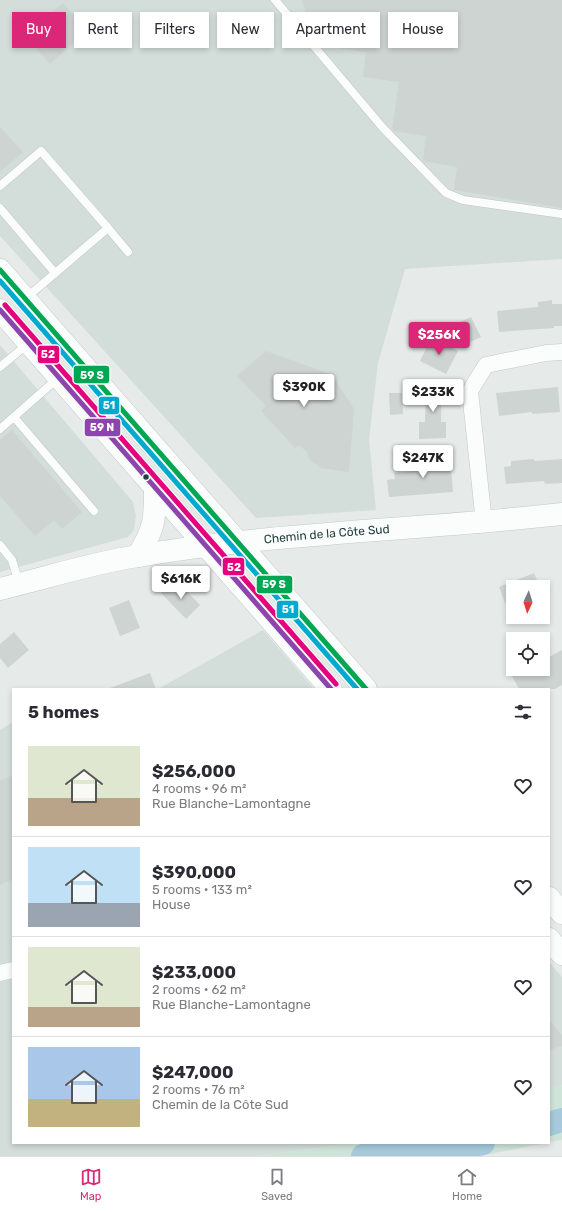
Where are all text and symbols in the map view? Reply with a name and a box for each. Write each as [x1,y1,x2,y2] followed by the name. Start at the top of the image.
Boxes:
[12,12,66,48] chip: Buy
[74,12,132,48] chip: Rent
[140,12,209,48] chip: Filters
[217,12,274,48] chip: New
[282,12,380,48] chip: Apartment
[388,12,458,48] chip: House
[411,322,467,356] pin: $256K
[418,327,460,342] text: $256K
[37,345,60,364] line badge: 52
[41,348,55,361] text: 52
[73,365,110,384] line badge: 59 S
[80,369,104,382] text: 59 S
[276,374,332,408] pin: $390K
[282,379,326,394] text: $390K
[405,379,461,413] pin: $233K
[412,384,454,399] text: $233K
[98,396,120,415] line badge: 51
[103,399,115,412] text: 51
[84,418,121,437] line badge: 59 N
[90,421,114,434] text: 59 N
[395,445,451,479] pin: $247K
[402,450,444,465] text: $247K
[141,472,151,482] unlabelled marker
[263,522,390,546] street label: Chemin de la Côte Sud
[222,557,245,576] line badge: 52
[227,561,241,574] text: 52
[153,566,209,600] pin: $616K
[161,571,201,586] text: $616K
[256,575,293,594] line badge: 59 S
[262,578,286,591] text: 59 S
[506,580,550,624] north arrow
[506,580,550,676] map controls
[276,600,299,619] line badge: 51
[282,603,294,616] text: 51
[506,632,550,676] button: locate
[512,701,534,723] icon: filters
[28,702,99,722] text: 5 homes
[152,761,236,781] text: $256,000
[60,762,108,810] icon: home
[512,775,534,797] icon: heart
[152,781,246,796] text: 4 rooms · 96 m²
[152,796,311,811] text: Rue Blanche-Lamontagne
[152,862,236,882] text: $390,000
[60,863,108,911] icon: home
[512,876,534,898] icon: heart
[152,882,252,897] text: 5 rooms · 133 m²
[152,897,190,912] text: House
[152,962,236,982] text: $233,000
[60,963,108,1011] icon: home
[512,976,534,998] icon: heart
[152,982,246,997] text: 2 rooms · 62 m²
[152,997,311,1012] text: Rue Blanche-Lamontagne
[152,1062,234,1082] text: $247,000
[60,1063,108,1111] icon: home
[512,1076,534,1098] icon: heart
[152,1082,245,1097] text: 2 rooms · 76 m²
[152,1097,289,1112] text: Chemin de la Côte Sud
[80,1166,102,1203] tab: Map
[261,1166,293,1203] tab: Saved
[452,1166,482,1203] tab: Home

